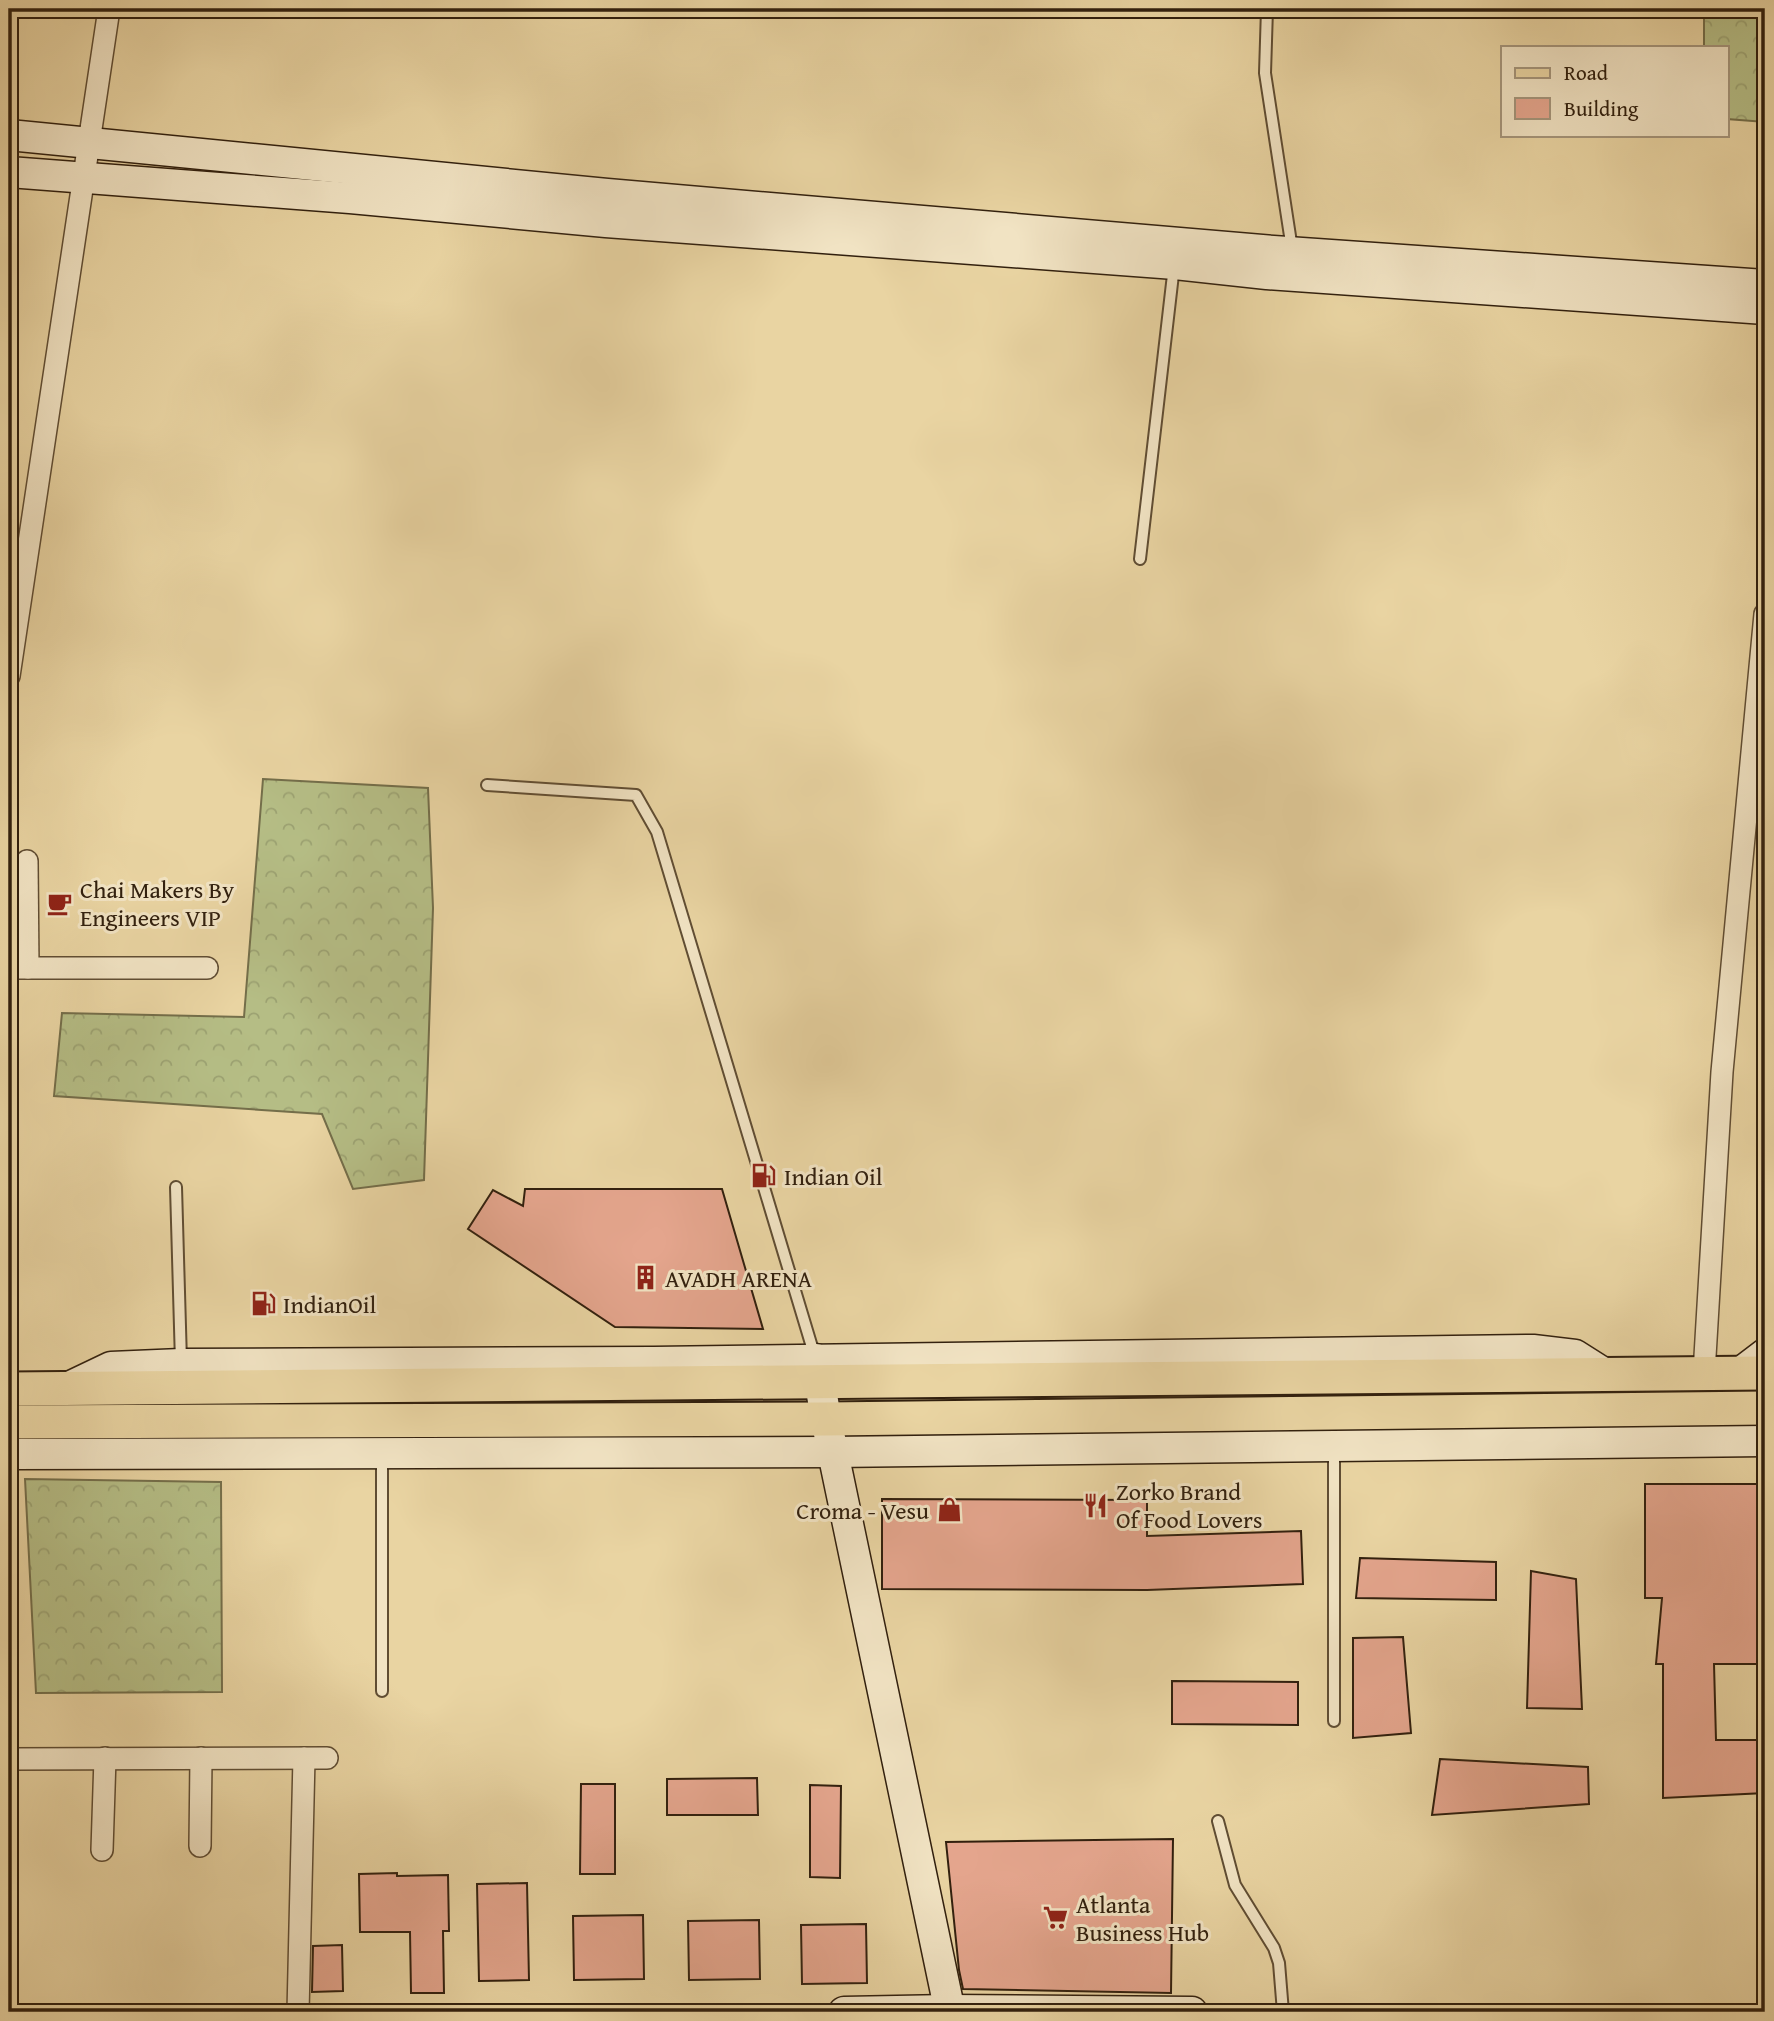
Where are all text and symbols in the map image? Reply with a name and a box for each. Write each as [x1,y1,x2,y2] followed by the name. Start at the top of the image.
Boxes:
[1501,46,1728,136] legend
[1564,57,1609,88] text: Road
[1564,93,1639,124] text: Building
[80,872,234,935] place label: Chai Makers By Engineers VIP
[46,889,74,917] cafe icon: Chai Makers By Engineers VIP
[784,1159,883,1194] place label: Indian Oil
[750,1162,778,1190] fuel station icon: Indian Oil
[665,1261,813,1296] place label: AVADH ARENA
[631,1264,659,1292] building icon: AVADH ARENA
[283,1287,377,1322] place label: IndianOil
[249,1290,277,1318] fuel station icon: IndianOil
[1116,1474,1262,1537] place label: Zorko Brand Of Food Lovers
[1082,1491,1110,1519] restaurant icon: Zorko Brand Of Food Lovers
[796,1493,929,1528] place label: Croma - Vesu
[935,1496,963,1524] shop icon: Croma - Vesu
[1076,1887,1209,1950] place label: Atlanta Business Hub
[1042,1904,1070,1932] supermarket icon: Atlanta Business Hub

